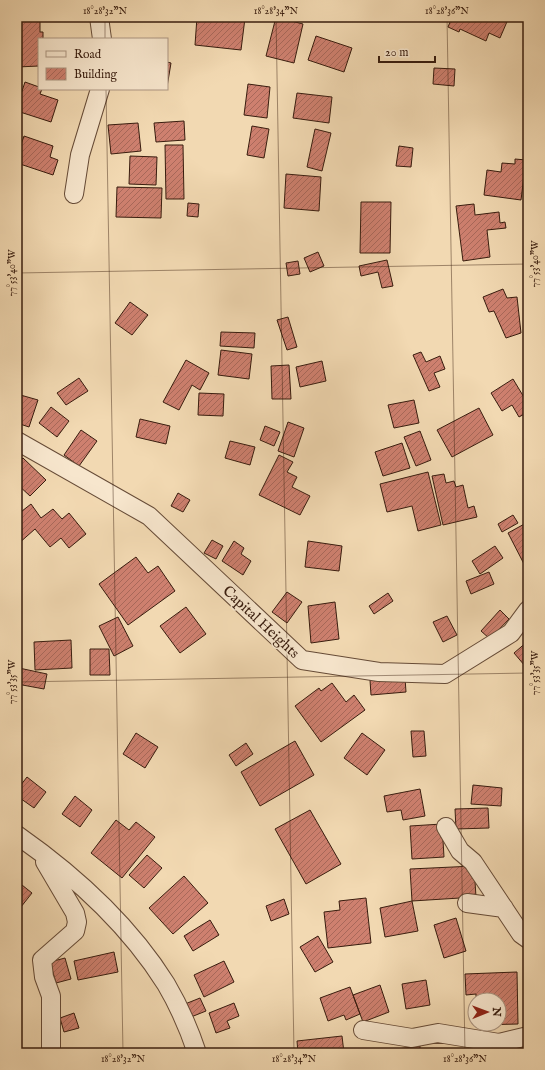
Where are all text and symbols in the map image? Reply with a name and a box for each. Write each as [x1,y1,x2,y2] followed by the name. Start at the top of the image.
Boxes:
[83,5,127,18] text: 18°28'32"N
[254,5,299,18] text: 18°28'34"N
[425,5,469,18] text: 18°28'36"N
[38,38,168,90] legend
[379,38,435,64] scale bar
[385,45,408,60] text: 20 m
[74,47,102,62] text: Road
[74,67,118,82] text: Building
[529,240,542,287] text: 77°53'40"W
[6,249,19,296] text: 77°53'40"W
[219,582,303,662] street label: Capital Heights
[529,650,542,695] text: 77°53'35"W
[6,659,19,704] text: 77°53'35"W
[467,992,507,1032] north arrow
[489,1006,503,1017] text: N
[101,1053,145,1066] text: 18°28'32"N
[272,1053,317,1066] text: 18°28'34"N
[443,1053,487,1066] text: 18°28'36"N

